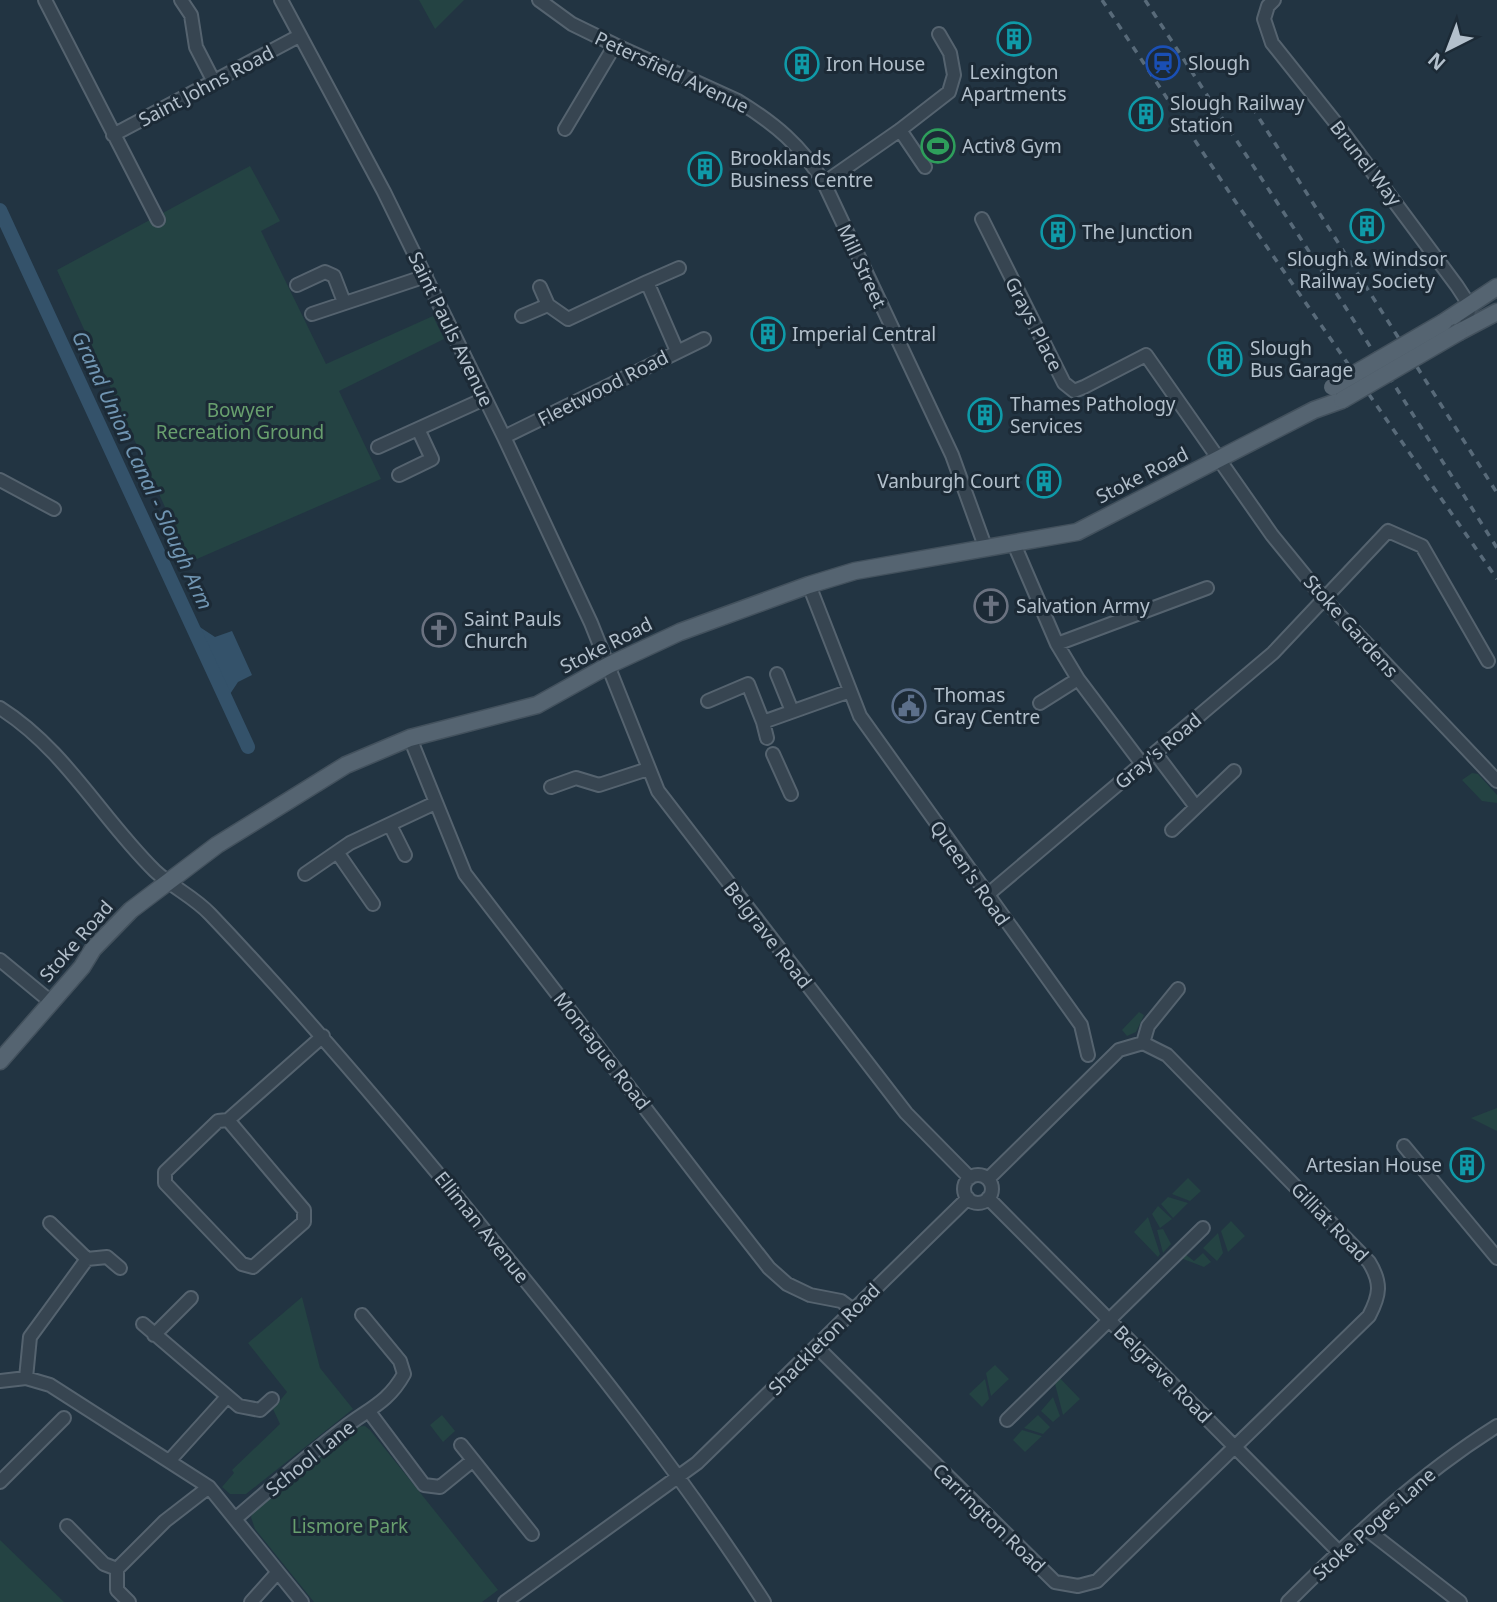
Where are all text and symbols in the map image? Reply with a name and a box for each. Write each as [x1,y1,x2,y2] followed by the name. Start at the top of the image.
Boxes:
[1413,14,1483,84] north arrow
[995,20,1033,58] building icon: Lexington Apartments
[591,25,753,119] street label: Petersfield Avenue
[134,39,278,133] street label: Saint Johns Road
[1144,44,1182,82] station icon: Slough
[783,45,821,83] building icon: Iron House
[1422,47,1451,76] text: N
[1188,50,1250,76] place label: Slough
[826,51,925,77] place label: Iron House
[961,59,1067,107] place label: Lexington Apartments
[1170,90,1305,138] place label: Slough Railway Station
[1127,95,1165,133] building icon: Slough Railway Station
[1324,115,1408,211] street label: Brunel Way
[919,127,957,165] sports icon: Activ8 Gym
[962,133,1062,159] place label: Activ8 Gym
[730,145,873,193] place label: Brooklands Business Centre
[686,150,724,188] building icon: Brooklands Business Centre
[1348,207,1386,245] building icon: Slough & Windsor Railway Society
[1039,213,1077,251] building icon: The Junction
[1082,219,1193,245] place label: The Junction
[831,220,893,312] street label: Mill Street
[1287,246,1447,294] place label: Slough & Windsor Railway Society
[402,247,500,411] street label: Saint Pauls Avenue
[999,272,1069,376] street label: Grays Place
[749,315,787,353] building icon: Imperial Central
[792,321,936,347] place label: Imperial Central
[66,326,220,614] water label: Grand Union Canal - Slough Arm
[1250,335,1353,383] place label: Slough Bus Garage
[1206,340,1244,378] building icon: Slough Bus Garage
[533,344,673,432] street label: Fleetwood Road
[1010,391,1176,439] place label: Thames Pathology Services
[966,396,1004,434] building icon: Thames Pathology Services
[156,397,324,445] park label: Bowyer Recreation Ground
[1091,441,1193,509] street label: Stoke Road
[1025,462,1063,500] building icon: Vanburgh Court
[877,468,1020,494] place label: Vanburgh Court
[1298,569,1404,683] street label: Stoke Gardens
[972,587,1010,625] church icon: Salvation Army
[1016,593,1150,619] place label: Salvation Army
[464,606,561,654] place label: Saint Pauls Church
[420,611,458,649] church icon: Saint Pauls Church
[555,611,657,679] street label: Stoke Road
[934,682,1040,730] place label: Thomas Gray Centre
[890,687,928,725] public building icon: Thomas Gray Centre
[1109,707,1207,795] street label: Gray's Road
[924,815,1016,931] street label: Queen's Road
[718,876,818,994] street label: Belgrave Road
[33,895,119,987] street label: Stoke Road
[548,987,656,1115] street label: Montague Road
[1448,1146,1486,1184] building icon: Artesian House
[1306,1152,1442,1178] place label: Artesian House
[429,1166,535,1288] street label: Elliman Avenue
[1285,1176,1375,1268] street label: Gilliat Road
[762,1277,886,1401] street label: Shackleton Road
[1108,1319,1218,1429] street label: Belgrave Road
[260,1414,360,1502] street label: School Lane
[927,1457,1051,1579] street label: Carrington Road
[1307,1462,1441,1586] street label: Stoke Poges Lane
[292,1513,408,1539] park label: Lismore Park

